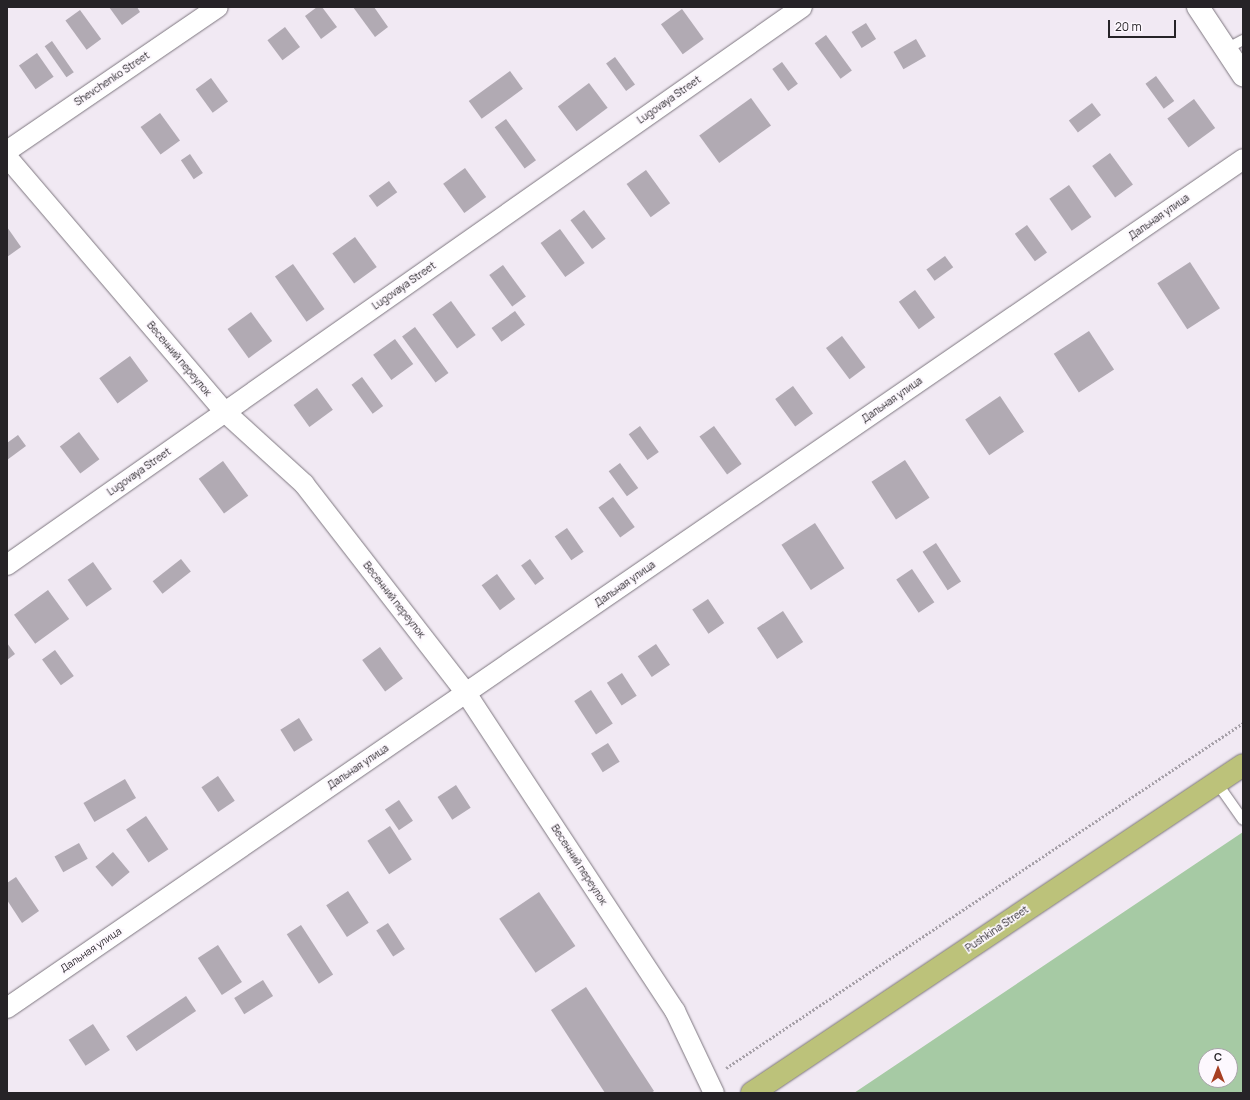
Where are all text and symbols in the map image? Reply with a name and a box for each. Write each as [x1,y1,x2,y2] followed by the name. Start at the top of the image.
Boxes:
[1110,12,1178,38] scale bar
[1115,18,1142,35] text: 20 m
[72,49,152,109] street label: Shevchenko Street
[635,74,703,126] street label: Lugovaya Street
[1126,192,1192,242] street label: Дальная улица
[370,260,438,312] street label: Lugovaya Street
[144,319,214,399] street label: Весенний переулок
[859,375,925,425] street label: Дальная улица
[105,446,173,498] street label: Lugovaya Street
[361,559,427,641] street label: Весенний переулок
[592,559,658,609] street label: Дальная улица
[325,742,391,792] street label: Дальная улица
[549,823,609,907] street label: Весенний переулок
[963,904,1031,954] street label: Pushkina Street
[58,925,124,975] street label: Дальная улица
[1198,1048,1238,1088] north arrow
[1214,1049,1222,1064] text: С

